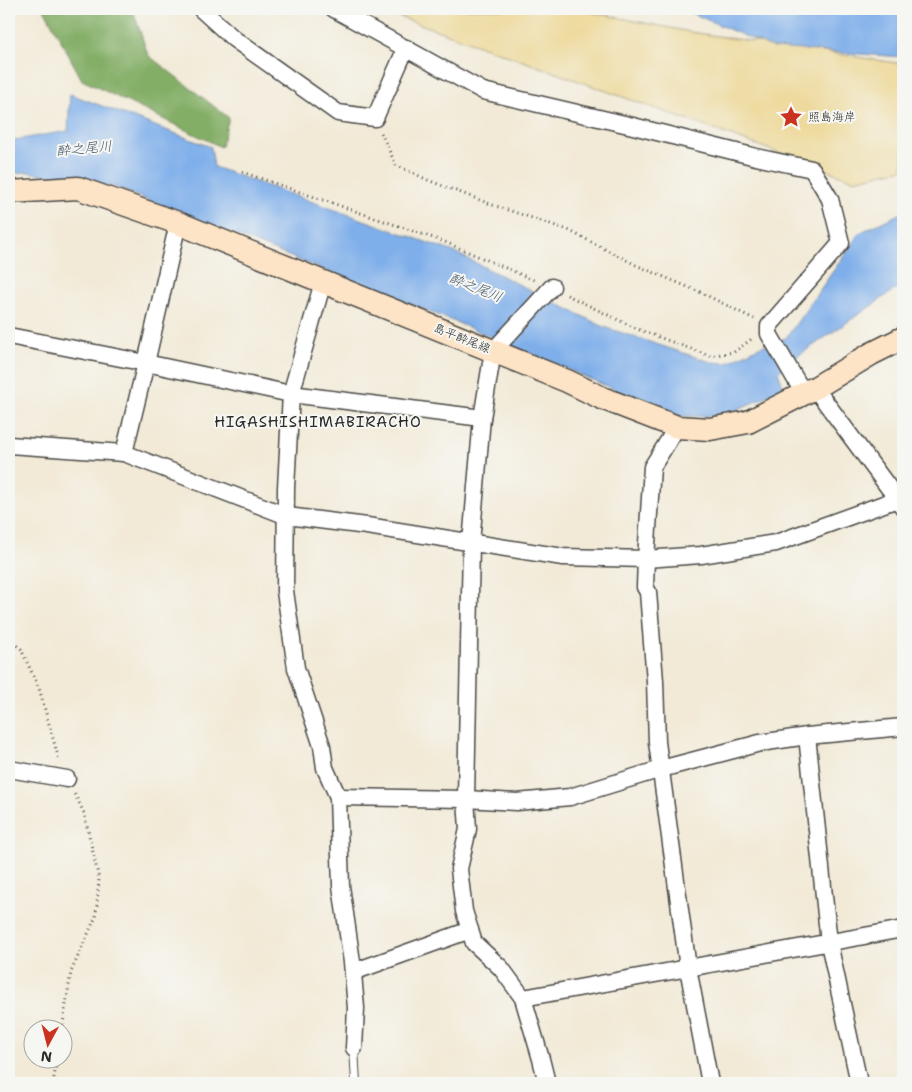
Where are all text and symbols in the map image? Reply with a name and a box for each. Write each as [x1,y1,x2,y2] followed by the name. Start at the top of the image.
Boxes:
[778,104,804,130] place icon: 照島海岸
[808,109,856,125] place label: 照島海岸
[55,137,113,159] water label: 酔之尾川
[447,268,505,306] water label: 酔之尾川
[431,319,493,357] street label: 島平酔尾線
[214,412,422,432] district label: HIGASHISHIMABIRACHO
[22,1020,72,1070] north arrow
[40,1047,53,1067] text: N

